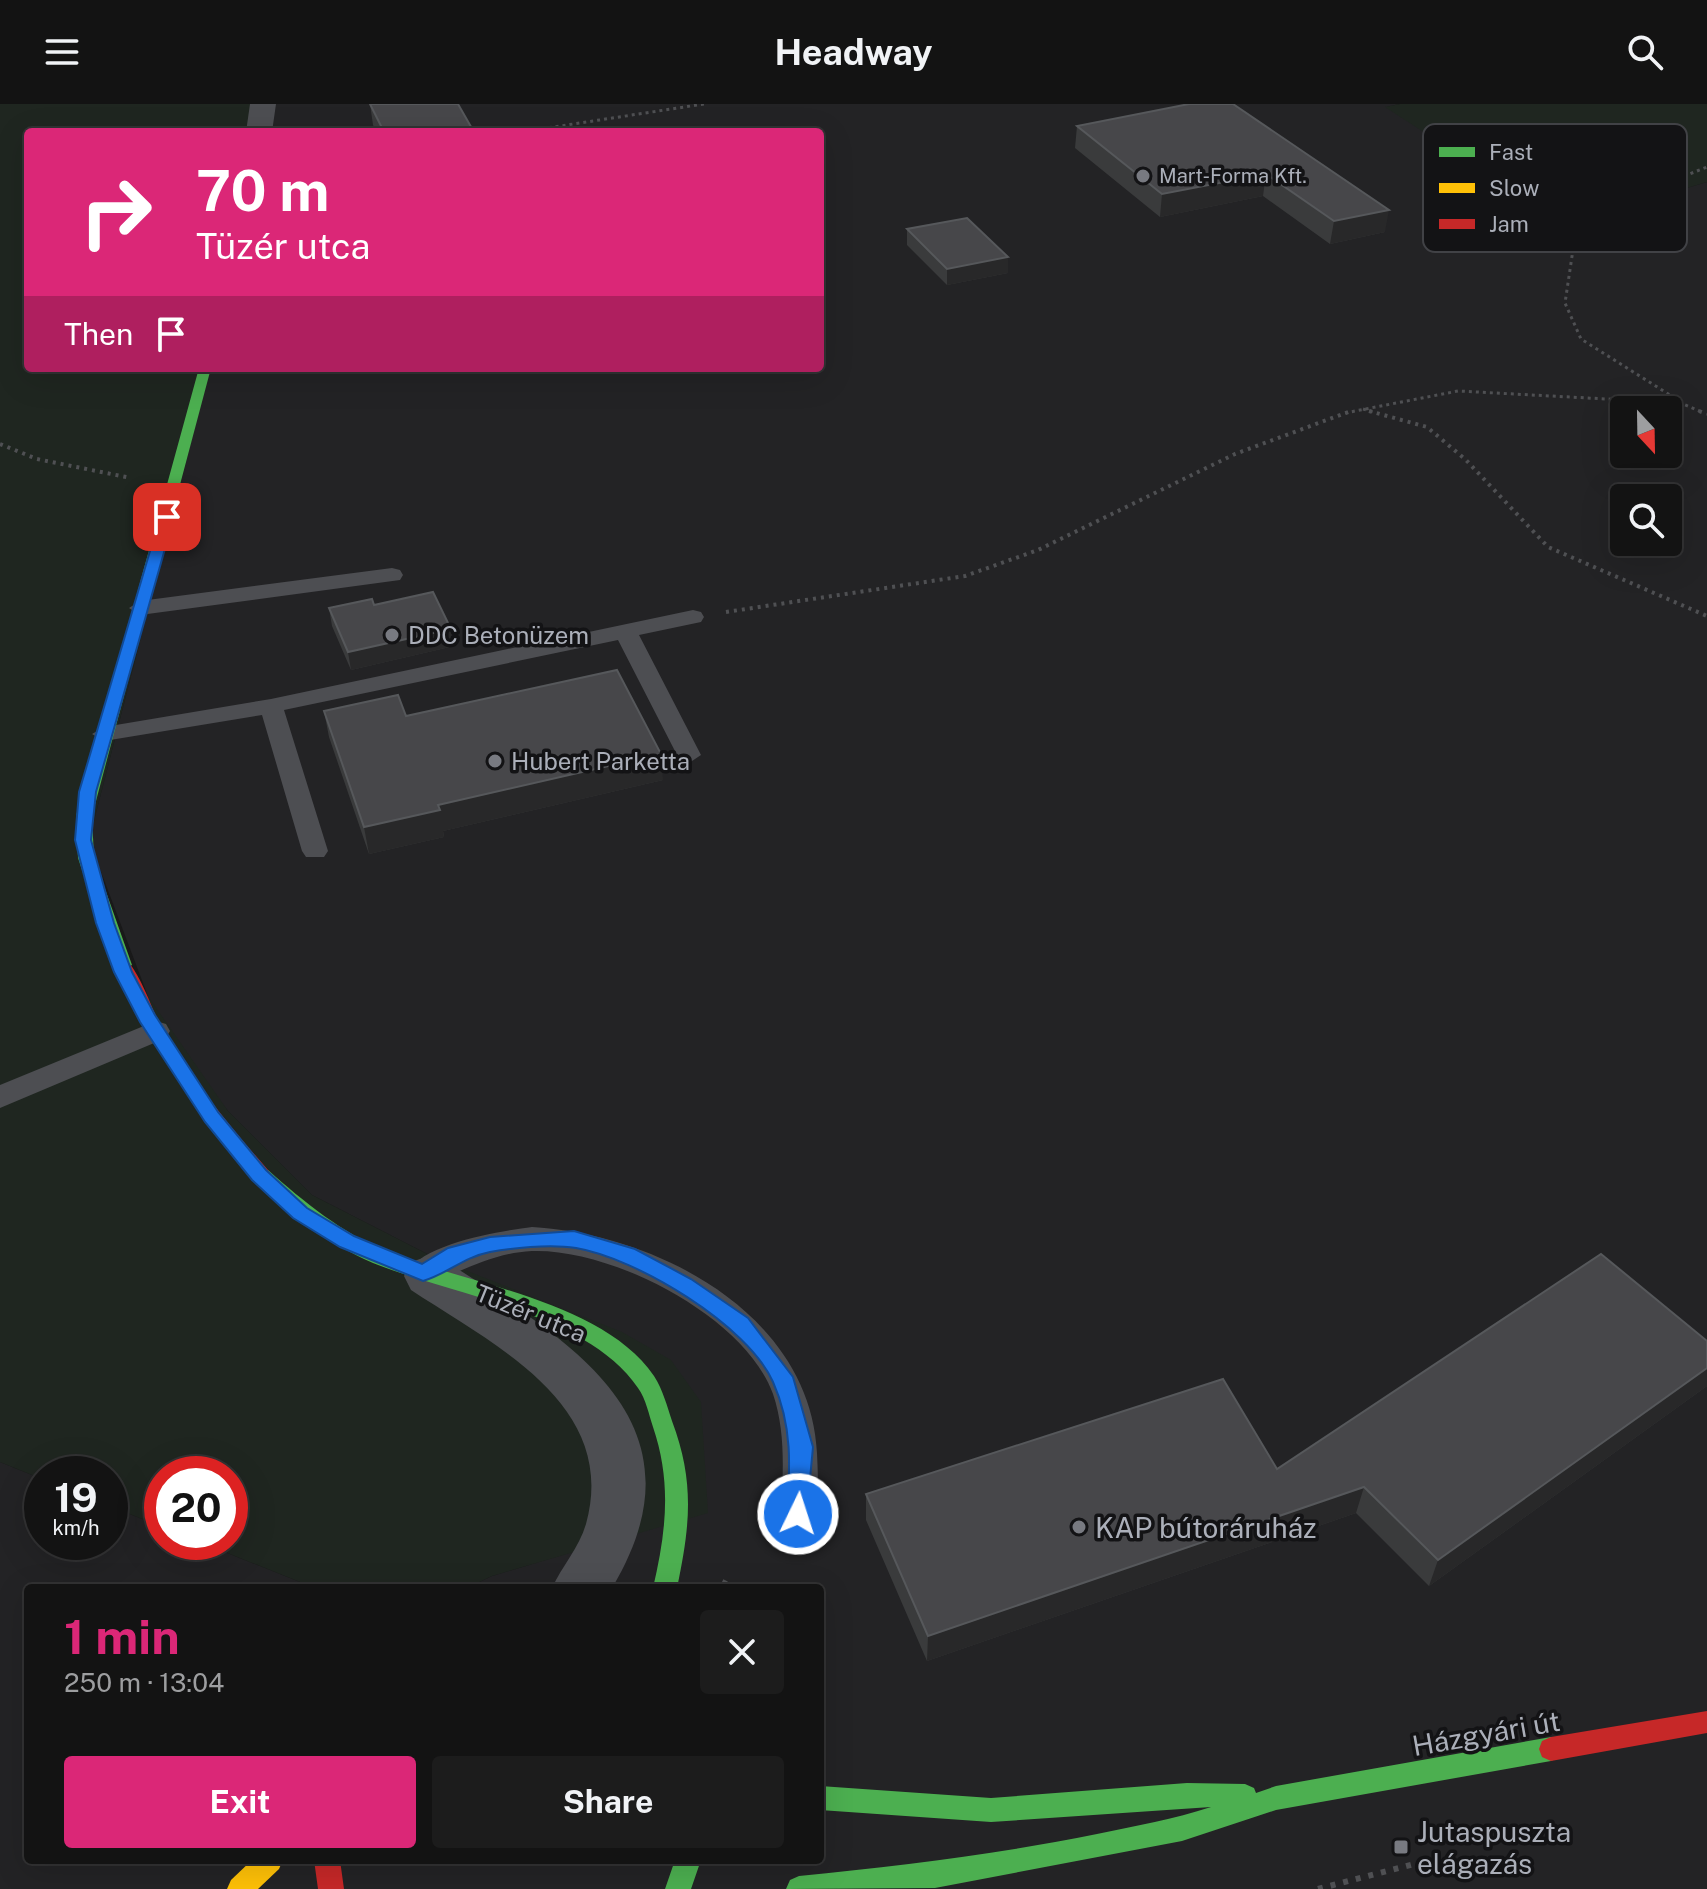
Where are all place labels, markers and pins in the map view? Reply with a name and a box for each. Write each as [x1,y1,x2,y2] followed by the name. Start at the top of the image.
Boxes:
[1159,164,1307,188] place label: Mart-Forma Kft.
[1134,167,1152,185] marker: Mart-Forma Kft.
[133,483,201,551] pin
[408,621,589,649] place label: DDC Betonüzem
[383,626,401,644] marker: DDC Betonüzem
[511,747,690,775] place label: Hubert Parketta
[486,752,504,770] marker: Hubert Parketta
[1095,1511,1317,1544] place label: KAP bútoráruház
[1070,1518,1088,1536] marker: KAP bútoráruház
[1417,1815,1571,1880] place label: Jutaspuszta elágazás
[1392,1838,1410,1856] marker: Jutaspuszta elágazás

